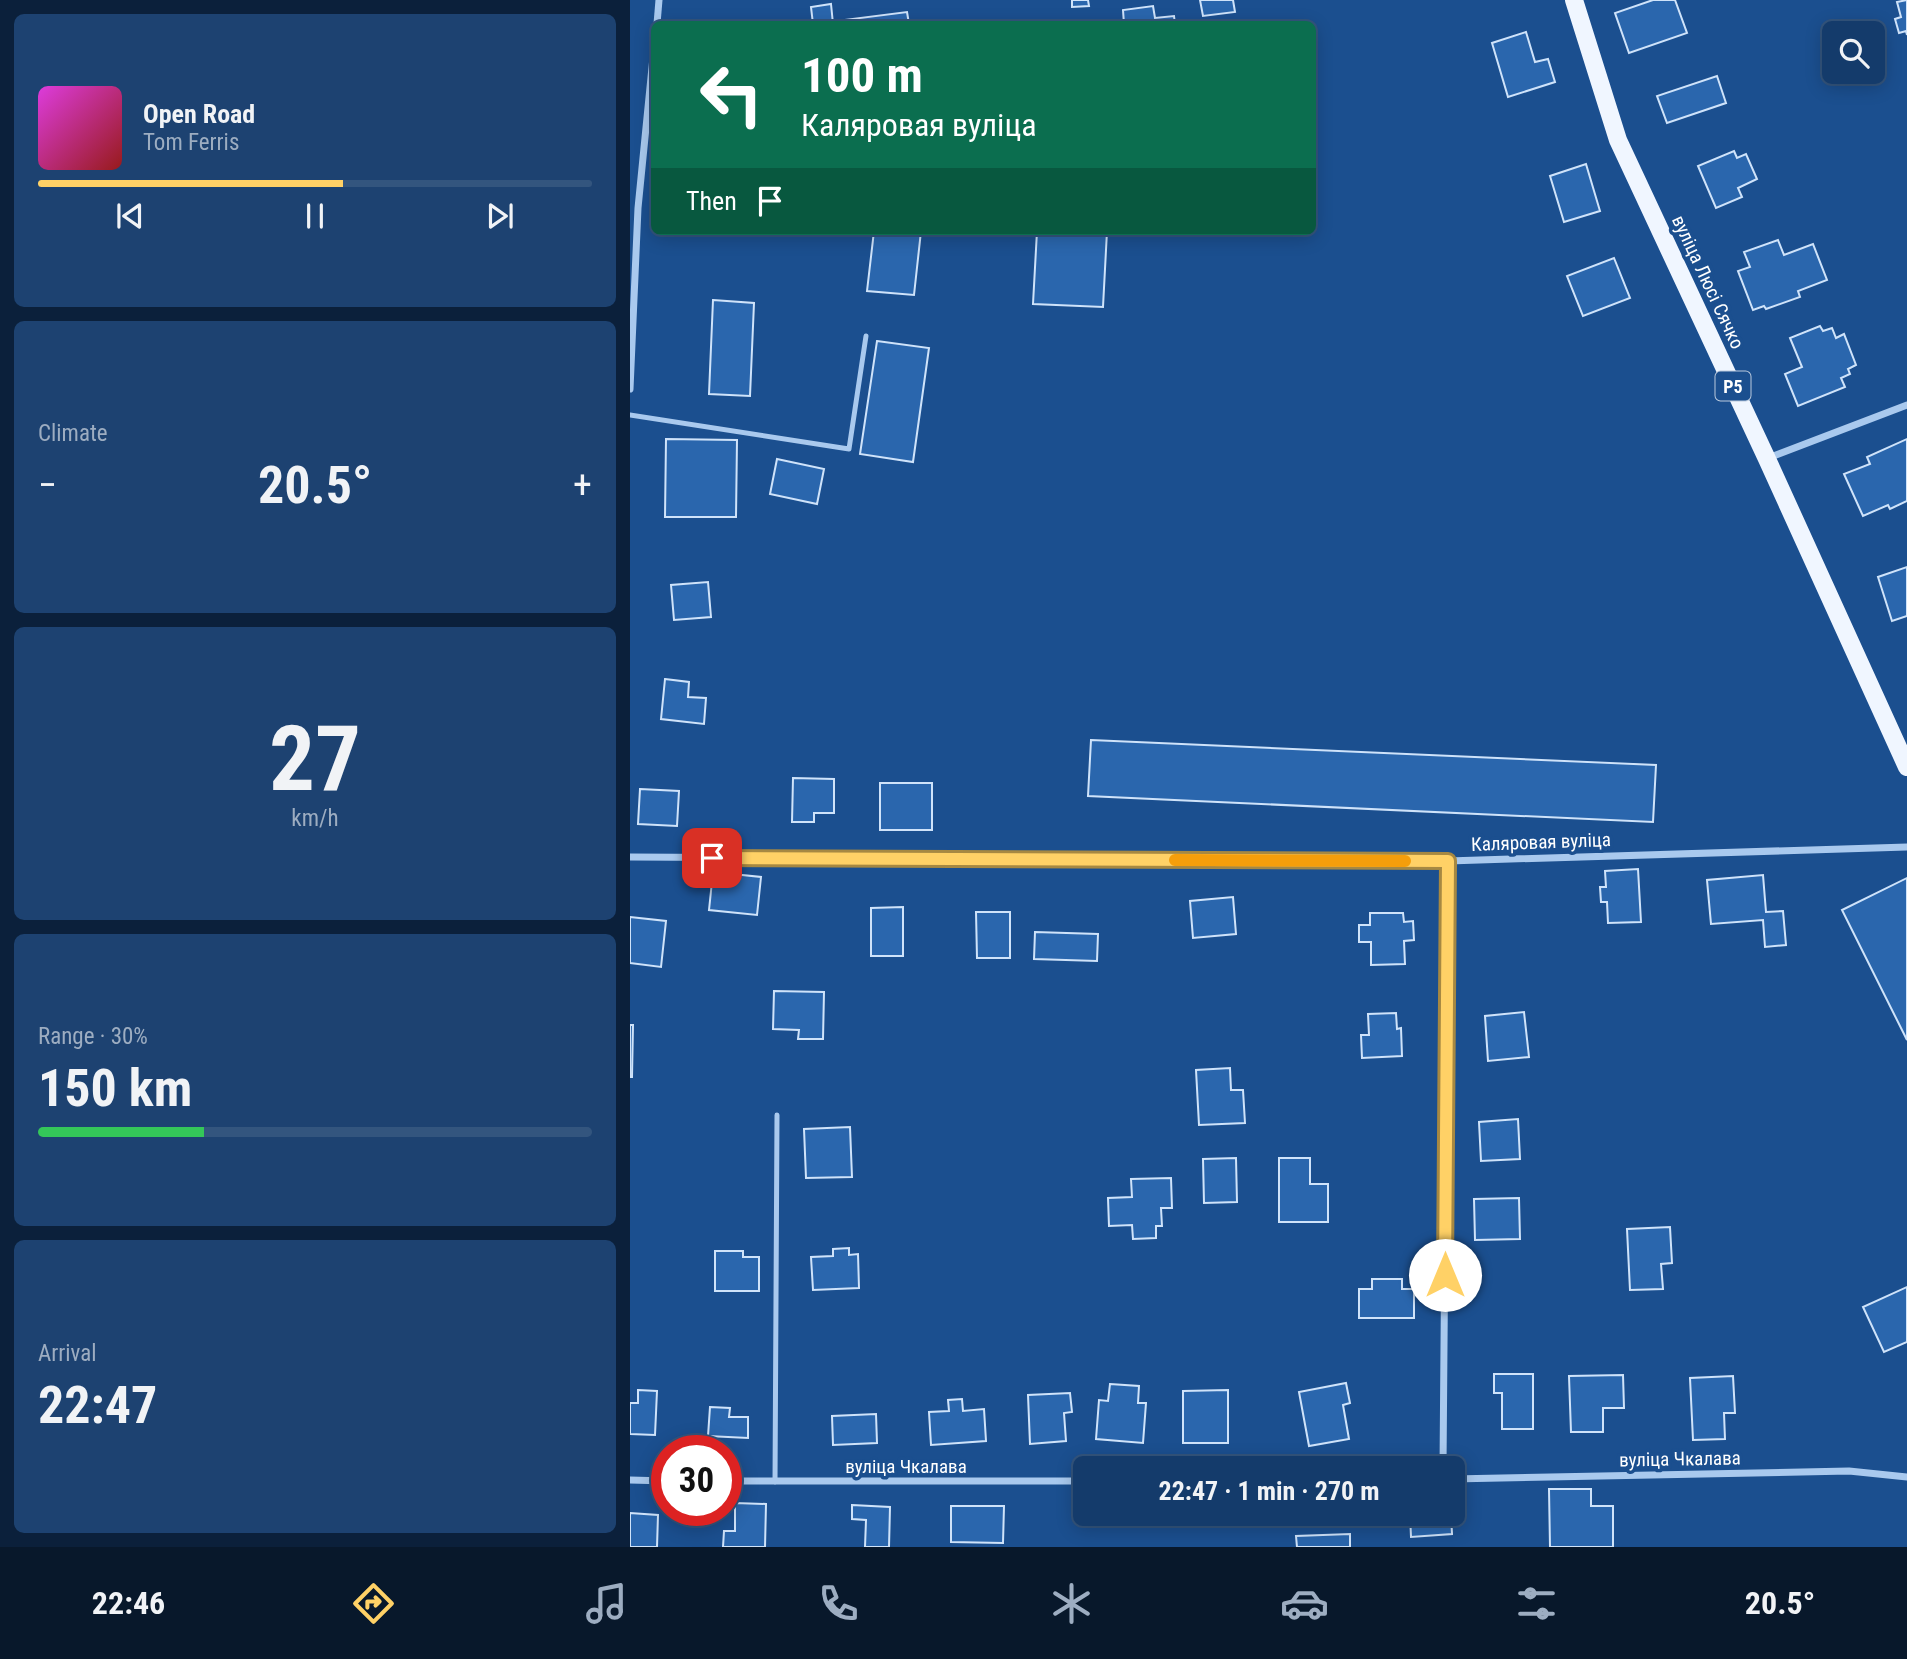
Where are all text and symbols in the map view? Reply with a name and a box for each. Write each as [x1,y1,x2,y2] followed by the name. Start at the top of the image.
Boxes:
[1822,21,1885,84] map controls
[1822,21,1885,84] button: search
[801,47,923,104] text: 100 m
[686,49,777,140] icon: left
[143,99,255,129] text: Open Road
[801,106,1037,144] text: Каляровая вуліца
[143,129,239,156] text: Tom Ferris
[751,182,789,220] icon: arrive
[686,186,737,216] text: Then
[111,197,149,235] icon: previous
[296,197,334,235] icon: pause
[481,197,519,235] icon: next
[1667,212,1749,352] street label: вуліца Люсі Сячко
[1716,372,1750,400] road number: Р5
[38,420,108,447] text: Climate
[258,455,372,516] text: 20.5°
[38,463,57,507] text: −
[573,463,592,507] text: +
[269,706,361,812] text: 27
[291,805,339,832] text: km/h
[682,828,742,888] pin
[1471,828,1611,856] street label: Каляровая вуліца
[693,839,731,877] icon: arrive
[38,1023,148,1050] text: Range · 30%
[38,1058,192,1119] text: 150 km
[1408,1238,1482,1312] position arrow
[38,1340,97,1367] text: Arrival
[38,1375,157,1436] text: 22:47
[651,1435,742,1526] speed limit sign: 30
[1619,1446,1741,1472] street label: вуліца Чкалава
[845,1455,967,1478] street label: вуліца Чкалава
[1159,1476,1379,1506] text: 22:47 · 1 min · 270 m
[349,1579,398,1628] icon: directions
[582,1579,631,1628] icon: music
[814,1579,863,1628] icon: phone
[1047,1579,1096,1628] icon: climate
[1280,1579,1329,1628] icon: car
[1512,1579,1561,1628] icon: filters
[92,1584,165,1622] text: 22:46
[1745,1584,1815,1622] text: 20.5°

